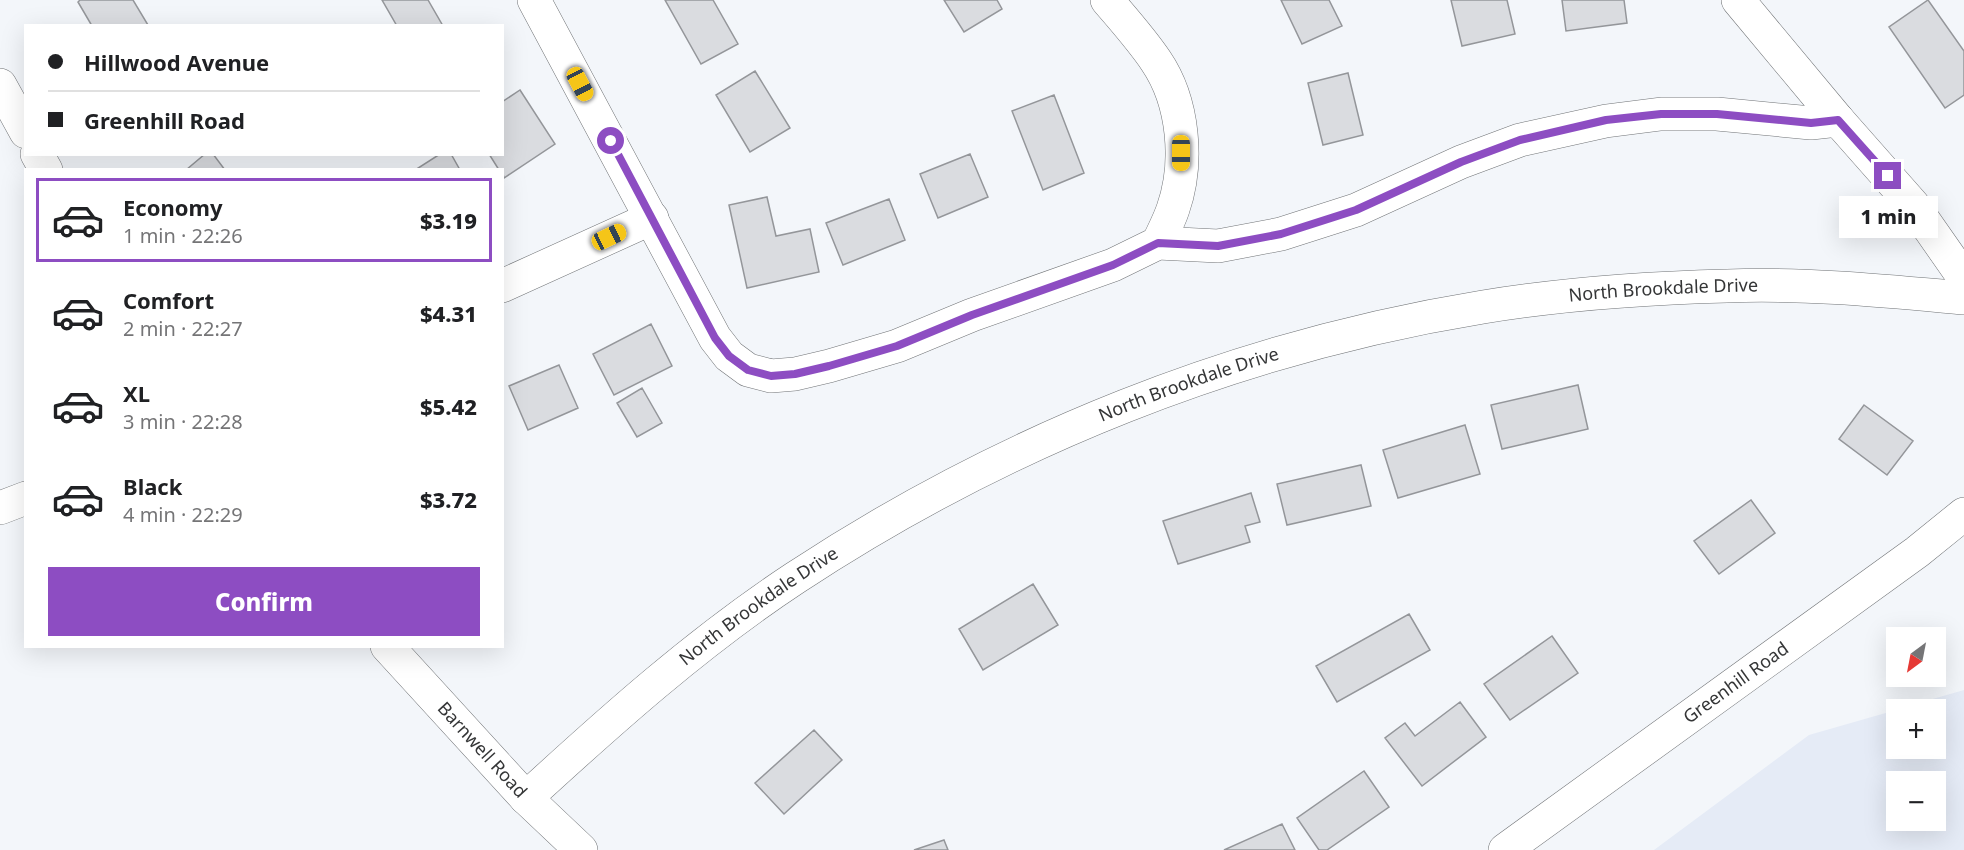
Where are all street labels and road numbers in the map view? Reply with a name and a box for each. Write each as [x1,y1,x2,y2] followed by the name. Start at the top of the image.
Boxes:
[1567,272,1758,307] street label: North Brookdale Drive
[1095,341,1281,427] street label: North Brookdale Drive
[674,541,842,670] street label: North Brookdale Drive
[1678,636,1793,728] street label: Greenhill Road
[433,696,533,802] street label: Barnwell Road

